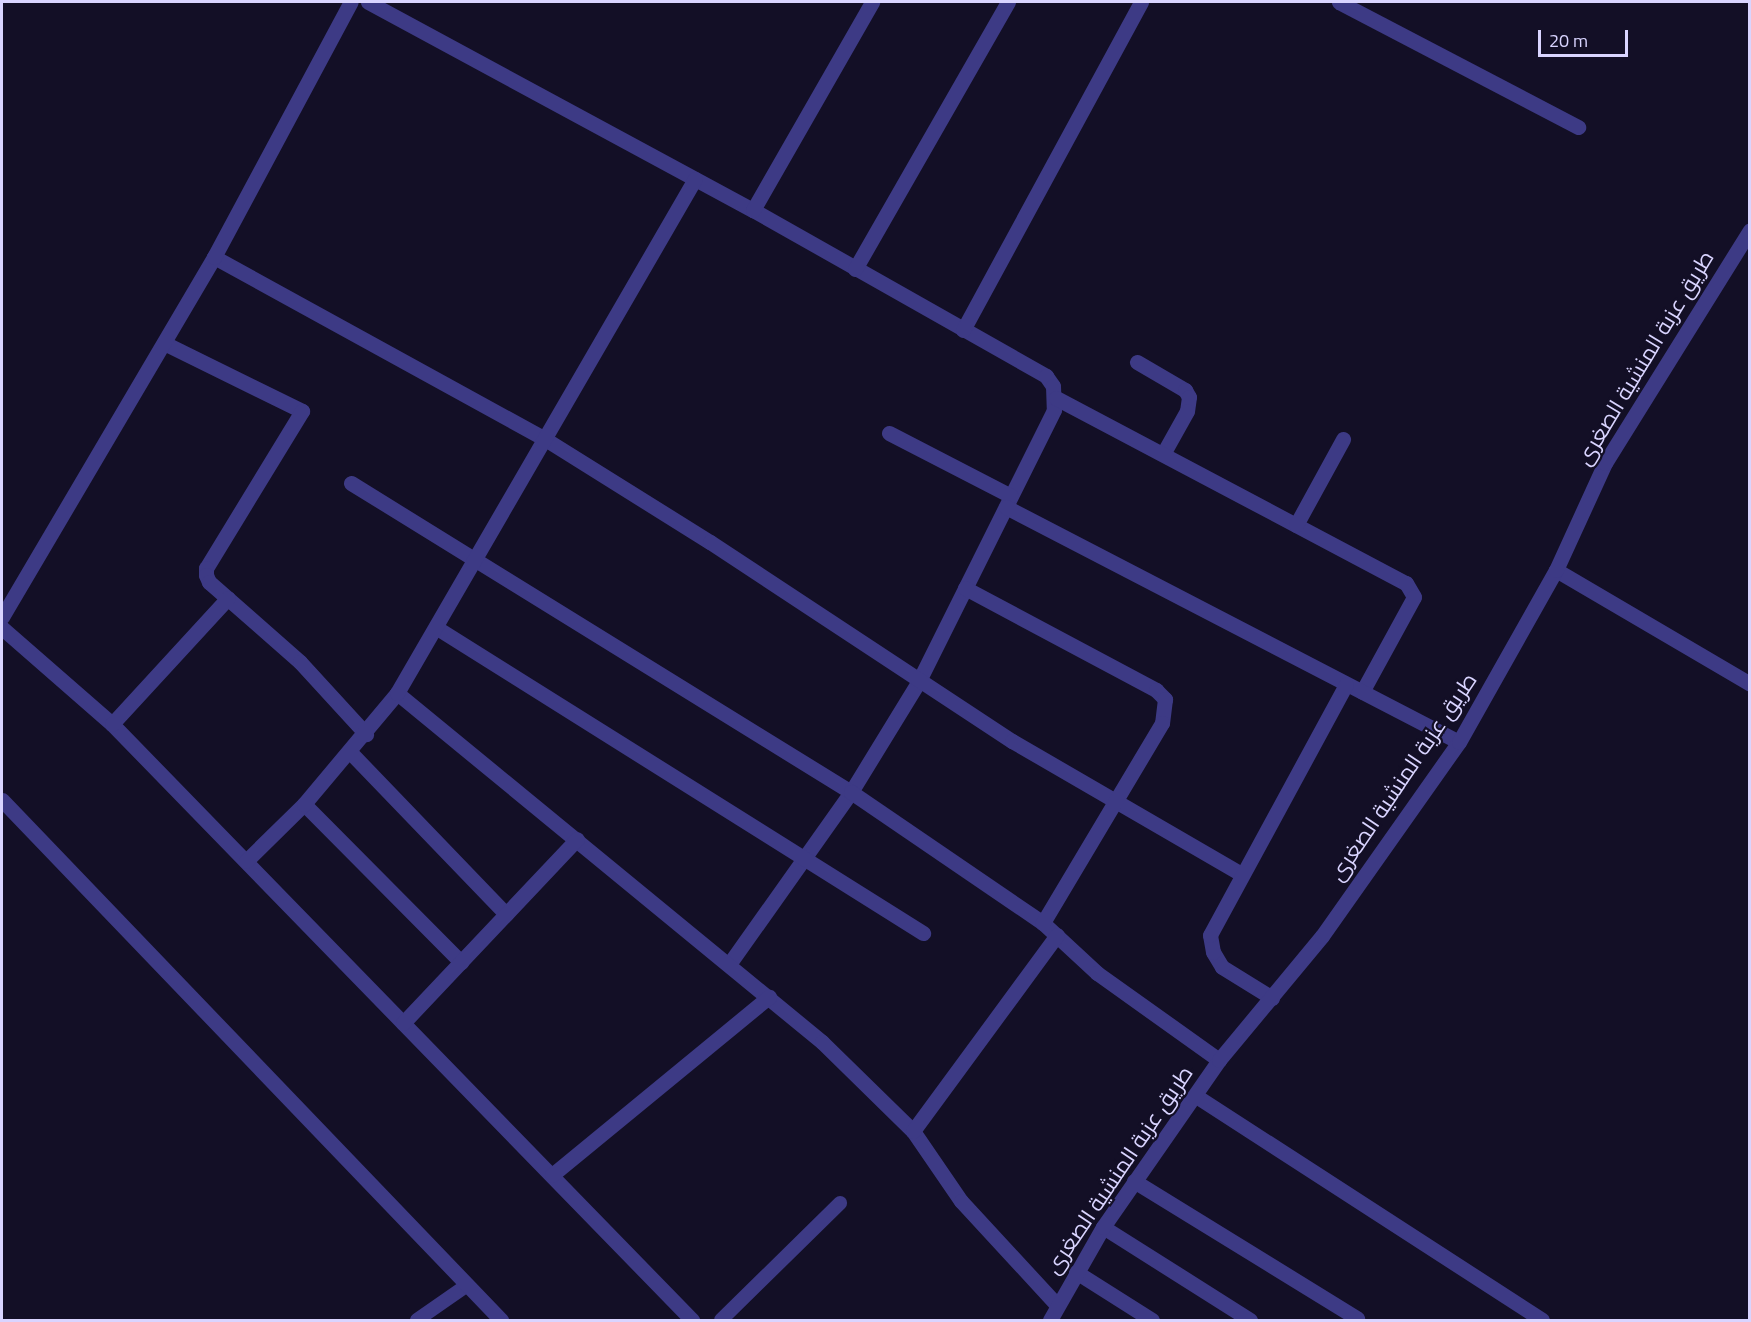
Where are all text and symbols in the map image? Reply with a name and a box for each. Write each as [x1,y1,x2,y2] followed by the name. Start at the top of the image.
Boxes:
[1541,18,1631,56] scale bar
[1549,27,1588,54] text: 20 m
[1570,246,1720,470] street label: طريق عزبة المنشية الصغرى
[1323,668,1483,886] street label: طريق عزبة المنشية الصغرى
[1039,1061,1199,1279] street label: طريق عزبة المنشية الصغرى

